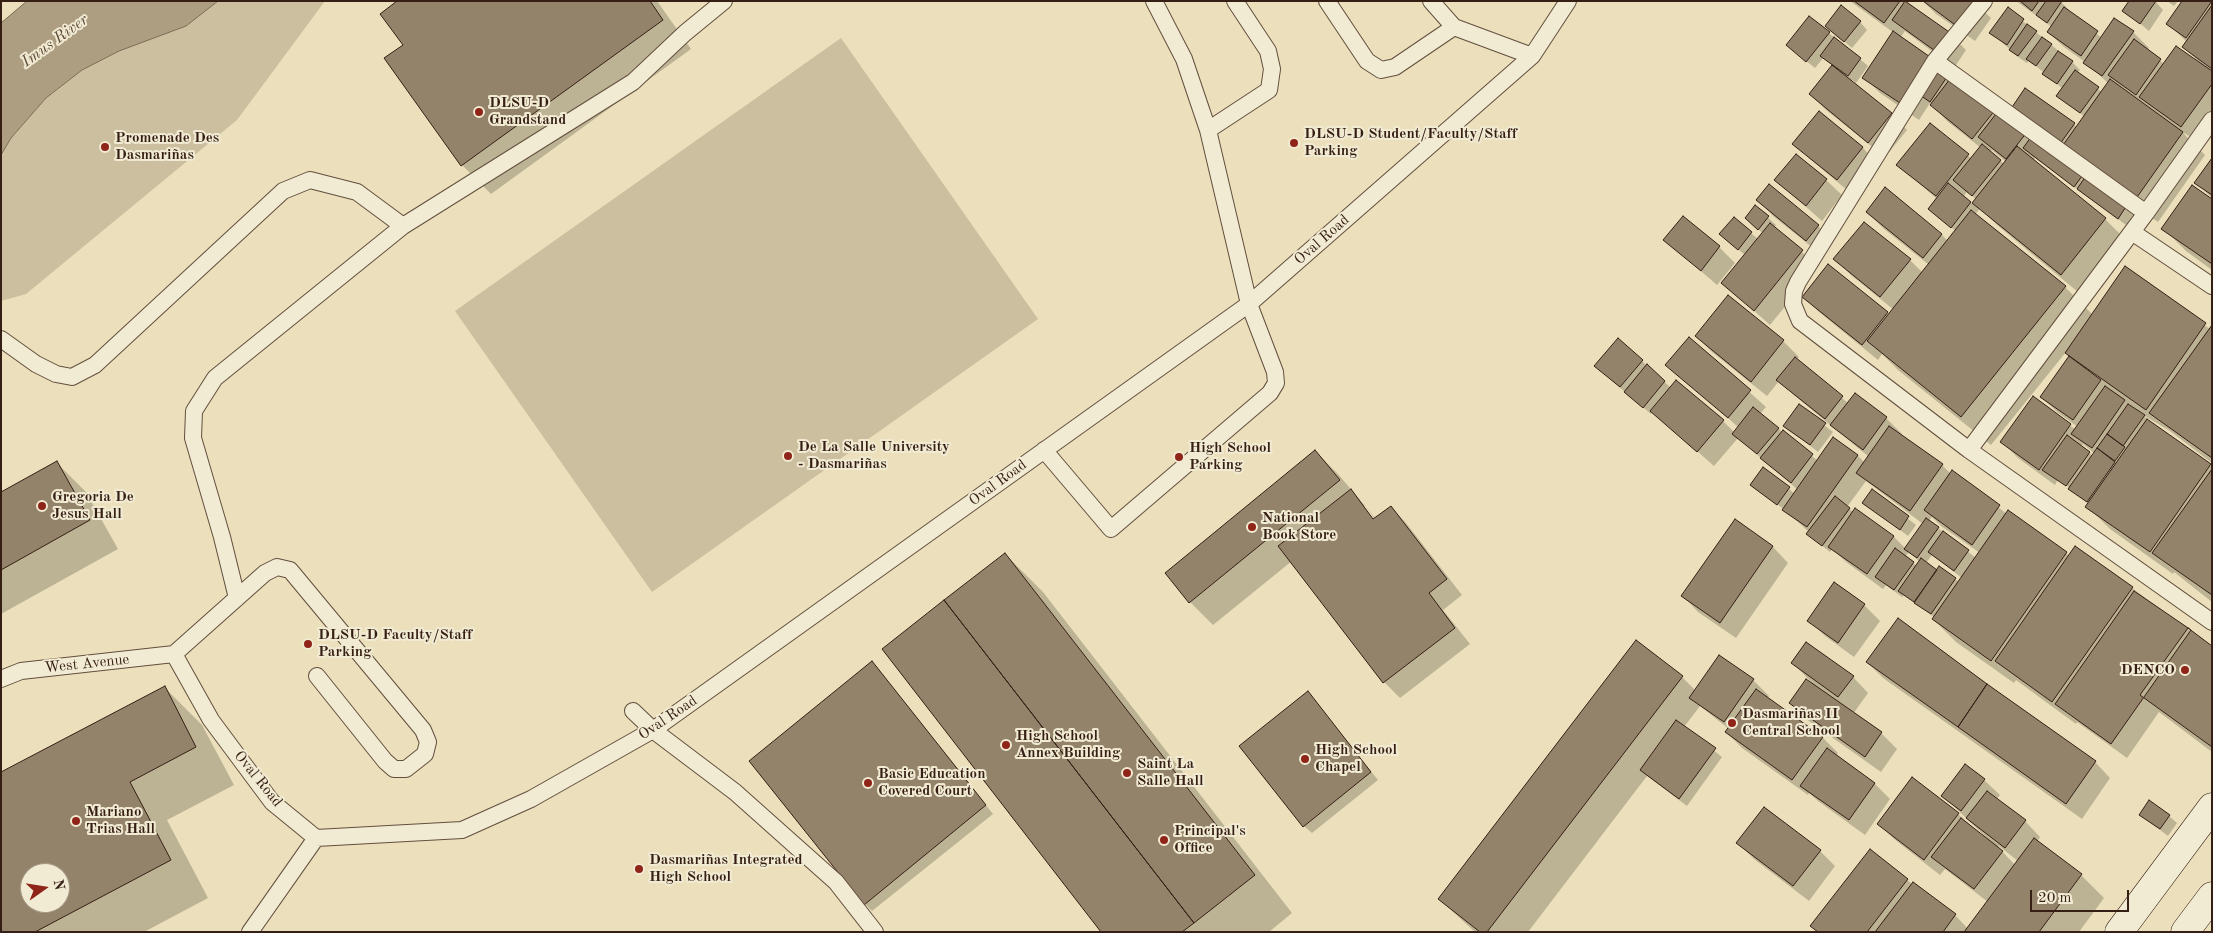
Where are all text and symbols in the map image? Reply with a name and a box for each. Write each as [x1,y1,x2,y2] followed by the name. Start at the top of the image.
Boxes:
[18,10,92,72] water label: Imus River
[489,94,566,129] place label: DLSU-D Grandstand
[473,106,485,118] marker: DLSU-D Grandstand
[1304,125,1517,160] place label: DLSU-D Student/Faculty/Staff Parking
[115,129,219,164] place label: Promenade Des Dasmariñas
[1288,137,1300,149] marker: DLSU-D Student/Faculty/Staff Parking
[99,141,111,153] marker: Promenade Des Dasmariñas
[1291,211,1353,269] street label: Oval Road
[798,438,950,473] place label: De La Salle University - Dasmariñas
[1189,439,1271,474] place label: High School Parking
[782,450,794,462] marker: De La Salle University - Dasmariñas
[1173,451,1185,463] marker: High School Parking
[966,456,1030,510] street label: Oval Road
[52,488,134,523] place label: Gregoria De Jesus Hall
[36,500,48,512] marker: Gregoria De Jesus Hall
[1262,509,1336,544] place label: National Book Store
[1246,521,1258,533] marker: National Book Store
[318,626,472,661] place label: DLSU-D Faculty/Staff Parking
[302,638,314,650] marker: DLSU-D Faculty/Staff Parking
[44,651,130,677] street label: West Avenue
[2121,661,2175,679] place label: DENCO
[2179,664,2191,676] marker: DENCO
[635,692,701,744] street label: Oval Road
[1742,705,1840,740] place label: Dasmariñas II Central School
[1726,717,1738,729] marker: Dasmariñas II Central School
[1016,727,1120,762] place label: High School Annex Building
[1000,739,1012,751] marker: High School Annex Building
[1315,741,1397,776] place label: High School Chapel
[230,747,286,811] street label: Oval Road
[1299,753,1311,765] marker: High School Chapel
[1137,755,1204,790] place label: Saint La Salle Hall
[878,765,985,800] place label: Basic Education Covered Court
[1121,767,1133,779] marker: Saint La Salle Hall
[862,777,874,789] marker: Basic Education Covered Court
[86,803,155,838] place label: Mariano Trias Hall
[70,815,82,827] marker: Mariano Trias Hall
[1174,822,1246,857] place label: Principal's Office
[1158,834,1170,846] marker: Principal's Office
[649,851,803,886] place label: Dasmariñas Integrated High School
[20,863,70,913] north arrow
[633,863,645,875] marker: Dasmariñas Integrated High School
[51,878,67,892] text: N
[2033,880,2132,912] scale bar
[2038,891,2072,906] text: 20 m

